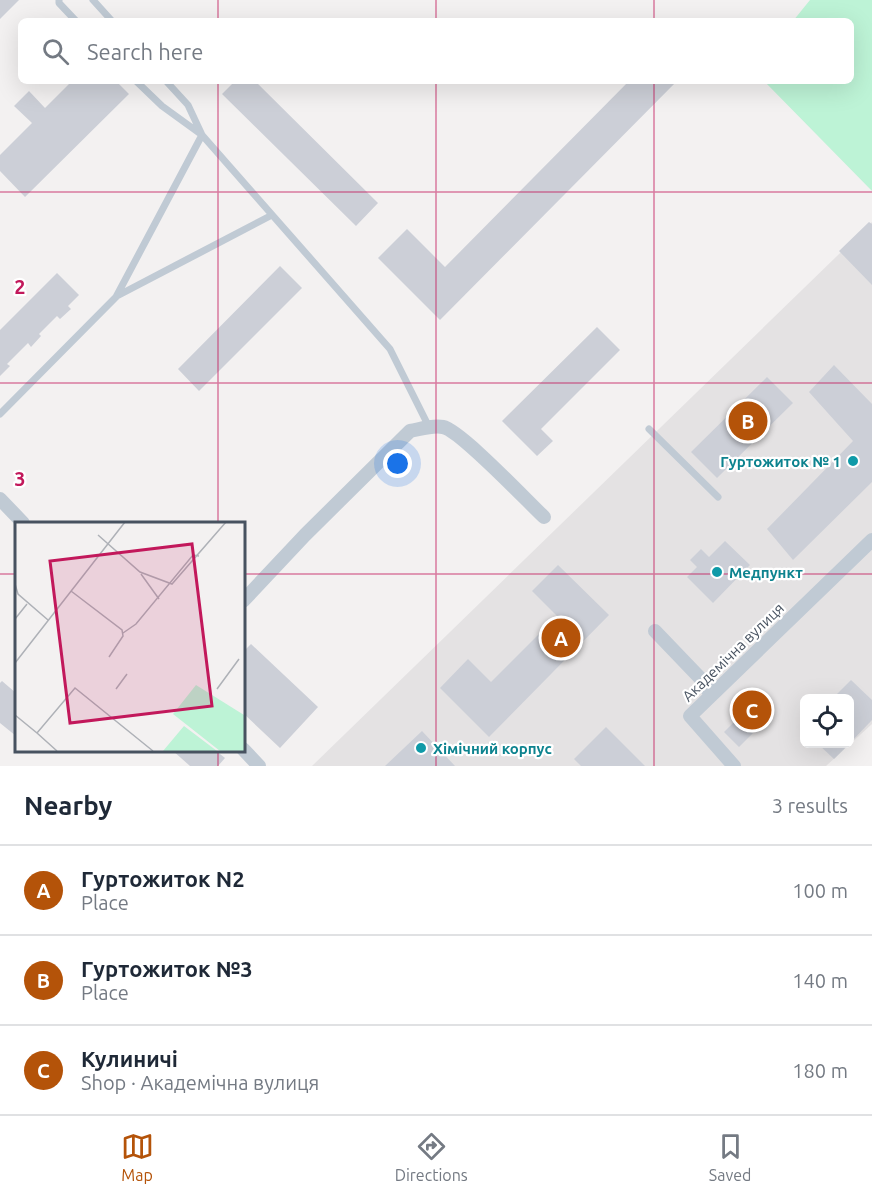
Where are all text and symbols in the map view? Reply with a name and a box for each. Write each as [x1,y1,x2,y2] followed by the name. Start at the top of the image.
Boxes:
[18,18,854,84] search box
[39,35,72,68] icon: search
[87,39,203,64] text: Search here
[14,275,26,298] text: 2
[728,398,768,444] pin: B
[383,449,412,478] your location
[720,453,841,470] place label: Гуртожиток № 1
[846,454,860,468] marker: Гуртожиток № 1
[14,467,26,490] text: 3
[15,522,244,751] inset map
[729,564,803,581] place label: Медпункт
[710,565,724,579] marker: Медпункт
[679,599,787,705] street label: Академічна вулиця
[542,616,580,660] pin: A
[732,688,771,732] pin: C
[800,694,854,748] map controls
[800,694,854,748] button: locate
[433,740,552,757] place label: Хімічний корпус
[414,741,428,755] marker: Хімічний корпус
[24,791,112,820] text: Nearby
[772,794,848,817] text: 3 results
[81,866,245,891] text: Гуртожиток N2
[36,879,51,902] text: A
[792,879,848,902] text: 100 m
[81,891,129,914] text: Place
[81,956,253,981] text: Гуртожиток №3
[37,969,50,992] text: B
[792,969,848,992] text: 140 m
[81,981,129,1004] text: Place
[81,1046,178,1071] text: Кулиничі
[37,1059,50,1082] text: C
[792,1059,848,1082] text: 180 m
[81,1071,319,1094] text: Shop · Академічна вулиця
[121,1130,154,1184] tab: Map
[395,1130,468,1184] tab: Directions
[709,1130,751,1184] tab: Saved

